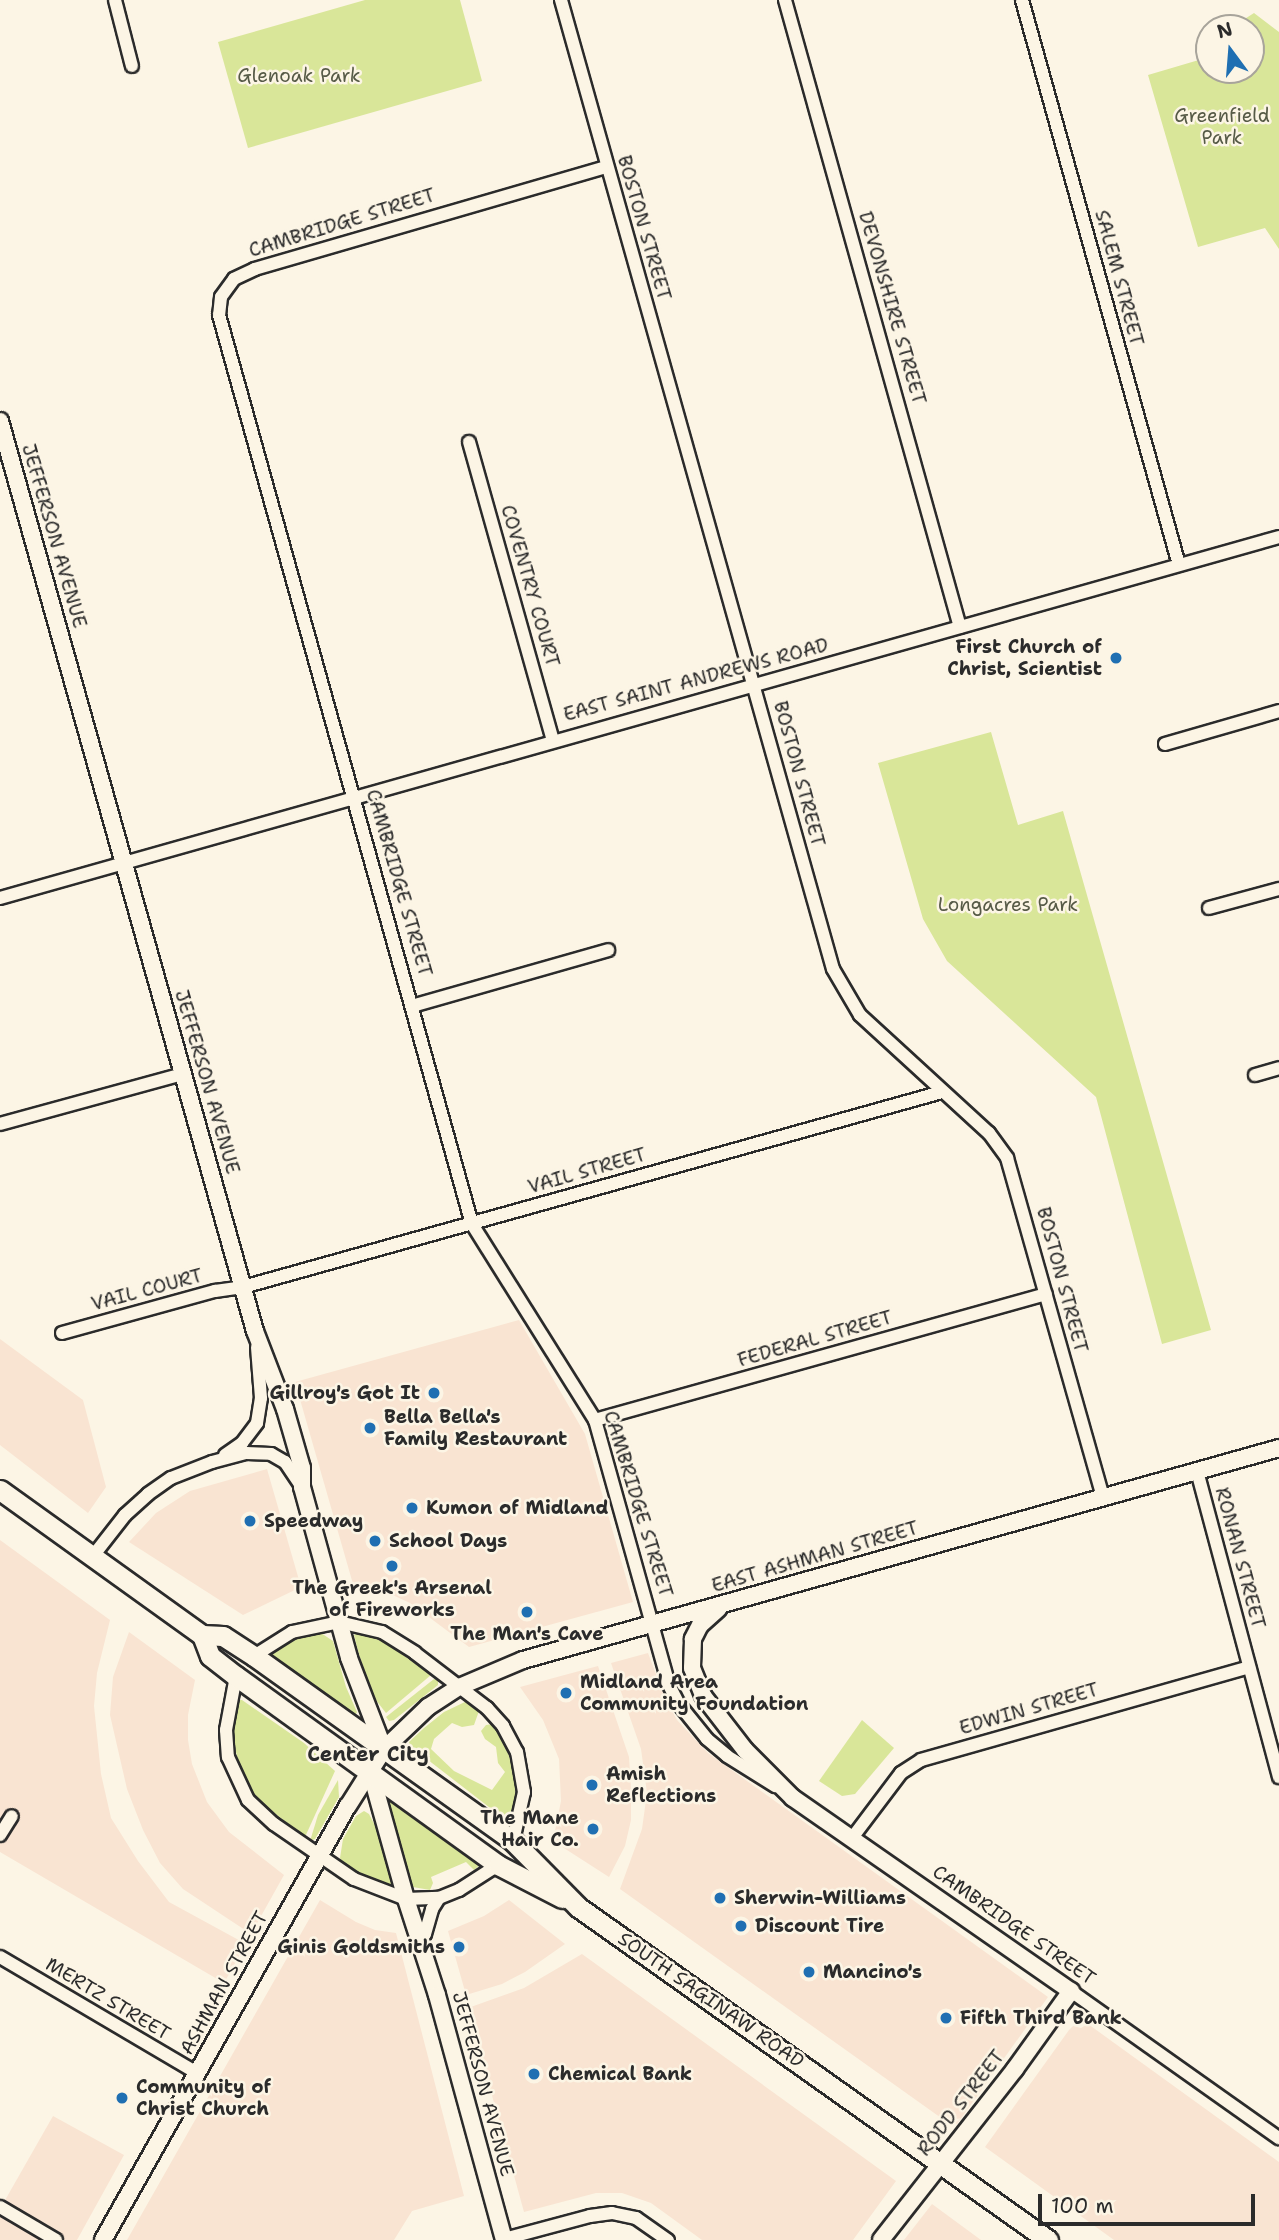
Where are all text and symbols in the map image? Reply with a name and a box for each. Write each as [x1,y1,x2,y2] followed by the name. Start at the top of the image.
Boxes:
[1195,14,1265,84] north arrow
[1214,16,1235,44] text: N
[237,65,361,87] park label: Glenoak Park
[1174,105,1270,149] park label: Greenfield Park
[612,153,676,303] street label: BOSTON STREET
[246,184,438,262] street label: CAMBRIDGE STREET
[1090,208,1148,348] street label: SALEM STREET
[854,209,930,407] street label: DEVONSHIRE STREET
[17,441,91,631] street label: JEFFERSON AVENUE
[496,502,564,670] street label: COVENTRY COURT
[561,634,831,726] street label: EAST SAINT ANDREWS ROAD
[947,636,1102,680] place label: First Church of Christ, Scientist
[1108,650,1124,666] marker: First Church of Christ, Scientist
[769,699,829,849] street label: BOSTON STREET
[361,787,437,979] street label: CAMBRIDGE STREET
[938,894,1078,916] park label: Longacres Park
[170,987,244,1177] street label: JEFFERSON AVENUE
[525,1143,649,1199] street label: VAIL STREET
[1032,1205,1092,1355] street label: BOSTON STREET
[89,1264,205,1316] street label: VAIL COURT
[735,1306,895,1372] street label: FEDERAL STREET
[269,1382,420,1404] place label: Gillroy's Got It
[426,1385,442,1401] marker: Gillroy's Got It
[384,1406,567,1450] place label: Bella Bella's Family Restaurant
[599,1408,677,1600] street label: CAMBRIDGE STREET
[362,1420,378,1436] marker: Bella Bella's Family Restaurant
[1210,1485,1270,1631] street label: RONAN STREET
[426,1497,609,1519] place label: Kumon of Midland
[404,1500,420,1516] marker: Kumon of Midland
[264,1510,363,1532] place label: Speedway
[242,1513,258,1529] marker: Speedway
[709,1517,921,1597] street label: EAST ASHMAN STREET
[389,1530,507,1552] place label: School Days
[367,1533,383,1549] marker: School Days
[384,1558,400,1574] marker: The Greek's Arsenal of Fireworks
[292,1577,492,1621] place label: The Greek's Arsenal of Fireworks
[519,1604,535,1620] marker: The Man's Cave
[450,1623,604,1645] place label: The Man's Cave
[580,1671,808,1715] place label: Midland Area Community Foundation
[957,1678,1101,1740] street label: EDWIN STREET
[558,1685,574,1701] marker: Midland Area Community Foundation
[307,1741,429,1767] district label: Center City
[606,1763,716,1807] place label: Amish Reflections
[584,1777,600,1793] marker: Amish Reflections
[480,1807,579,1851] place label: The Mane Hair Co.
[585,1821,601,1837] marker: The Mane Hair Co.
[928,1860,1100,1990] street label: CAMBRIDGE STREET
[734,1887,906,1909] place label: Sherwin-Williams
[712,1890,728,1906] marker: Sherwin-Williams
[175,1907,273,2059] street label: ASHMAN STREET
[755,1915,884,1937] place label: Discount Tire
[733,1918,749,1934] marker: Discount Tire
[614,1927,808,2073] street label: SOUTH SAGINAW ROAD
[277,1936,445,1958] place label: Ginis Goldsmiths
[451,1939,467,1955] marker: Ginis Goldsmiths
[41,1953,175,2045] street label: MERTZ STREET
[823,1961,922,1983] place label: Mancino's
[801,1964,817,1980] marker: Mancino's
[447,1989,519,2179] street label: JEFFERSON AVENUE
[960,2007,1122,2029] place label: Fifth Third Bank
[938,2010,954,2026] marker: Fifth Third Bank
[913,2046,1009,2160] street label: RODD STREET
[548,2063,692,2085] place label: Chemical Bank
[526,2066,542,2082] marker: Chemical Bank
[136,2076,271,2120] place label: Community of Christ Church
[114,2090,130,2106] marker: Community of Christ Church
[1041,2180,1258,2224] scale bar
[1051,2192,1114,2220] text: 100 m

